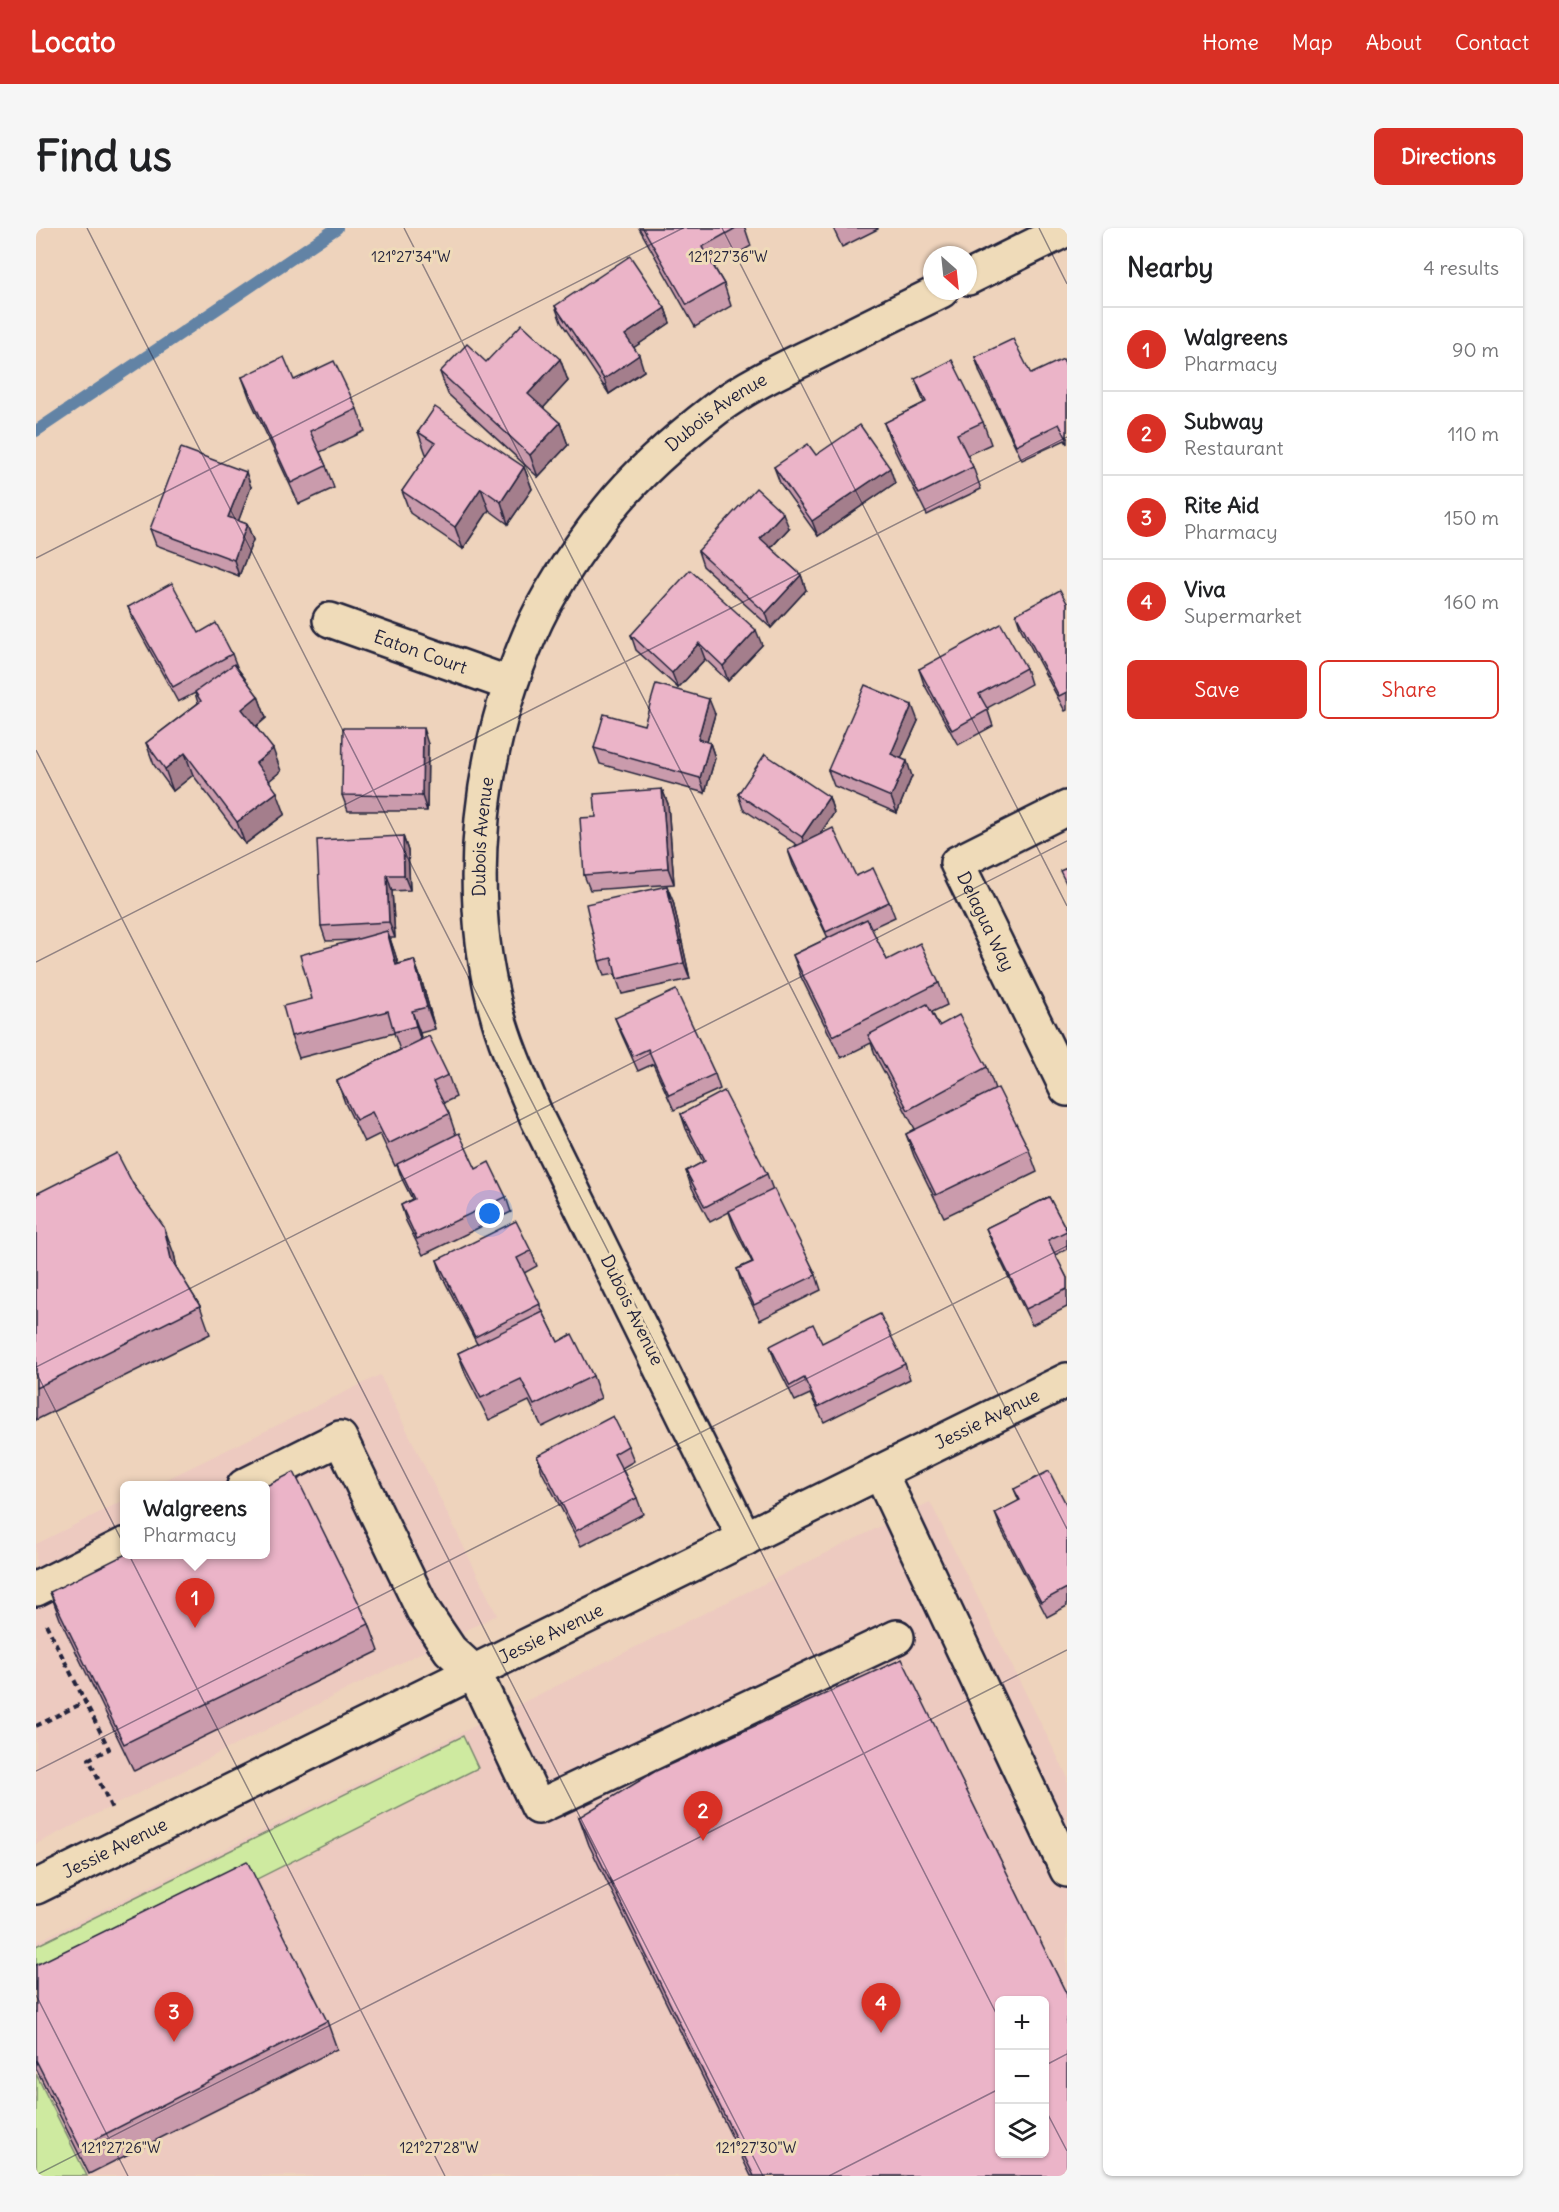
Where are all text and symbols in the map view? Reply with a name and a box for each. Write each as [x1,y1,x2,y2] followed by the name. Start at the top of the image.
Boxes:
[30,24,116,60] text: Locato
[1202,29,1259,56] text: Home
[1292,29,1333,56] text: Map
[1366,29,1422,56] text: About
[1455,29,1529,56] text: Contact
[1374,128,1523,185] button: Directions
[36,130,172,182] text: Find us
[923,246,977,300] north arrow
[371,247,451,266] text: 121°27'34"W
[688,247,768,266] text: 121°27'36"W
[1127,251,1213,284] text: Nearby
[1423,255,1499,280] text: 4 results
[1184,323,1288,351] text: Walgreens
[1143,337,1150,362] text: 1
[1452,337,1499,362] text: 90 m
[1184,351,1278,376] text: Pharmacy
[660,367,771,456] street label: Dubois Avenue
[1184,407,1263,435] text: Subway
[1141,421,1152,446] text: 2
[1448,421,1499,446] text: 110 m
[1184,435,1283,460] text: Restaurant
[1184,491,1259,519] text: Rite Aid
[1141,505,1152,530] text: 3
[1444,505,1499,530] text: 150 m
[1184,519,1278,544] text: Pharmacy
[1184,575,1226,603] text: Viva
[1141,589,1152,614] text: 4
[1444,589,1499,614] text: 160 m
[1184,603,1302,628] text: Supermarket
[371,625,470,679] street label: Eaton Court
[1127,660,1307,719] button: Save
[1319,660,1499,719] button: Share
[467,775,498,897] street label: Dubois Avenue
[952,868,1020,975] street label: Delagua Way
[475,1199,504,1228] your location
[596,1251,669,1369] street label: Dubois Avenue
[931,1383,1043,1454] street label: Jessie Avenue
[120,1481,270,1559] popup
[143,1494,247,1522] text: Walgreens
[143,1522,237,1547] text: Pharmacy
[176,1578,214,1628] pin: 1
[495,1598,607,1669] street label: Jessie Avenue
[684,1792,722,1841] pin: 2
[59,1812,171,1883] street label: Jessie Avenue
[862,1984,900,2033] pin: 4
[154,1992,194,2042] pin: 3
[995,1996,1049,2158] map controls
[995,1996,1049,2050] button: +
[995,2050,1049,2104] button: −
[995,2104,1049,2158] button: layers
[81,2138,161,2157] text: 121°27'26"W
[399,2138,479,2157] text: 121°27'28"W
[716,2138,797,2157] text: 121°27'30"W

